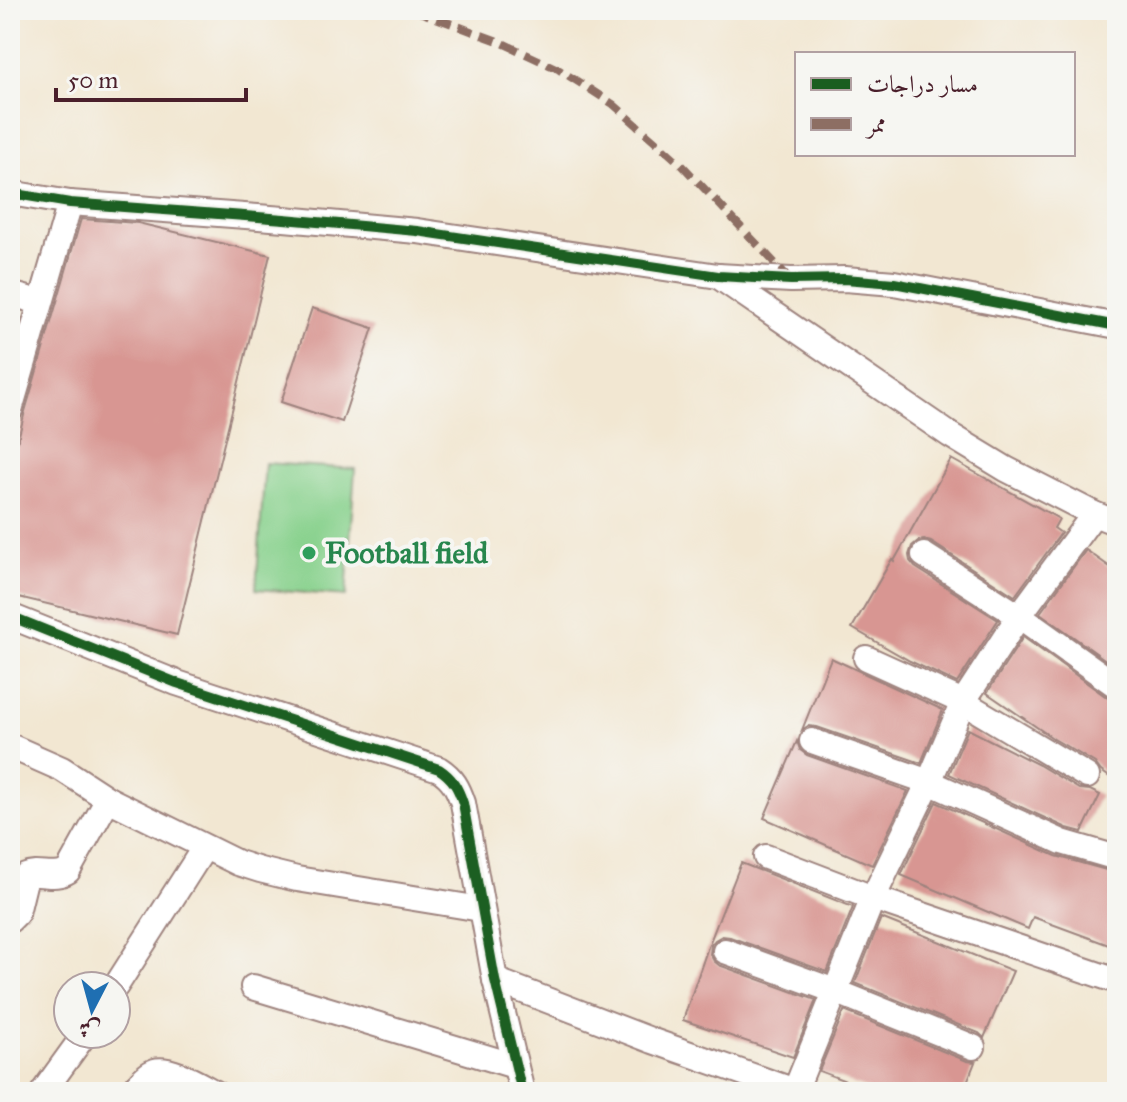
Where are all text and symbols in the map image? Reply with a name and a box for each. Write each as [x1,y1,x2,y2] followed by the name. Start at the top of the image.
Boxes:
[56,52,246,102] scale bar
[795,52,1075,156] legend
[68,65,118,95] text: 50 m
[867,69,978,99] text: مسار دراجات
[864,109,886,139] text: ممر
[325,535,489,571] place label: Football field
[300,544,318,562] marker: Football field
[52,970,132,1050] north arrow
[78,1015,102,1044] text: ش

